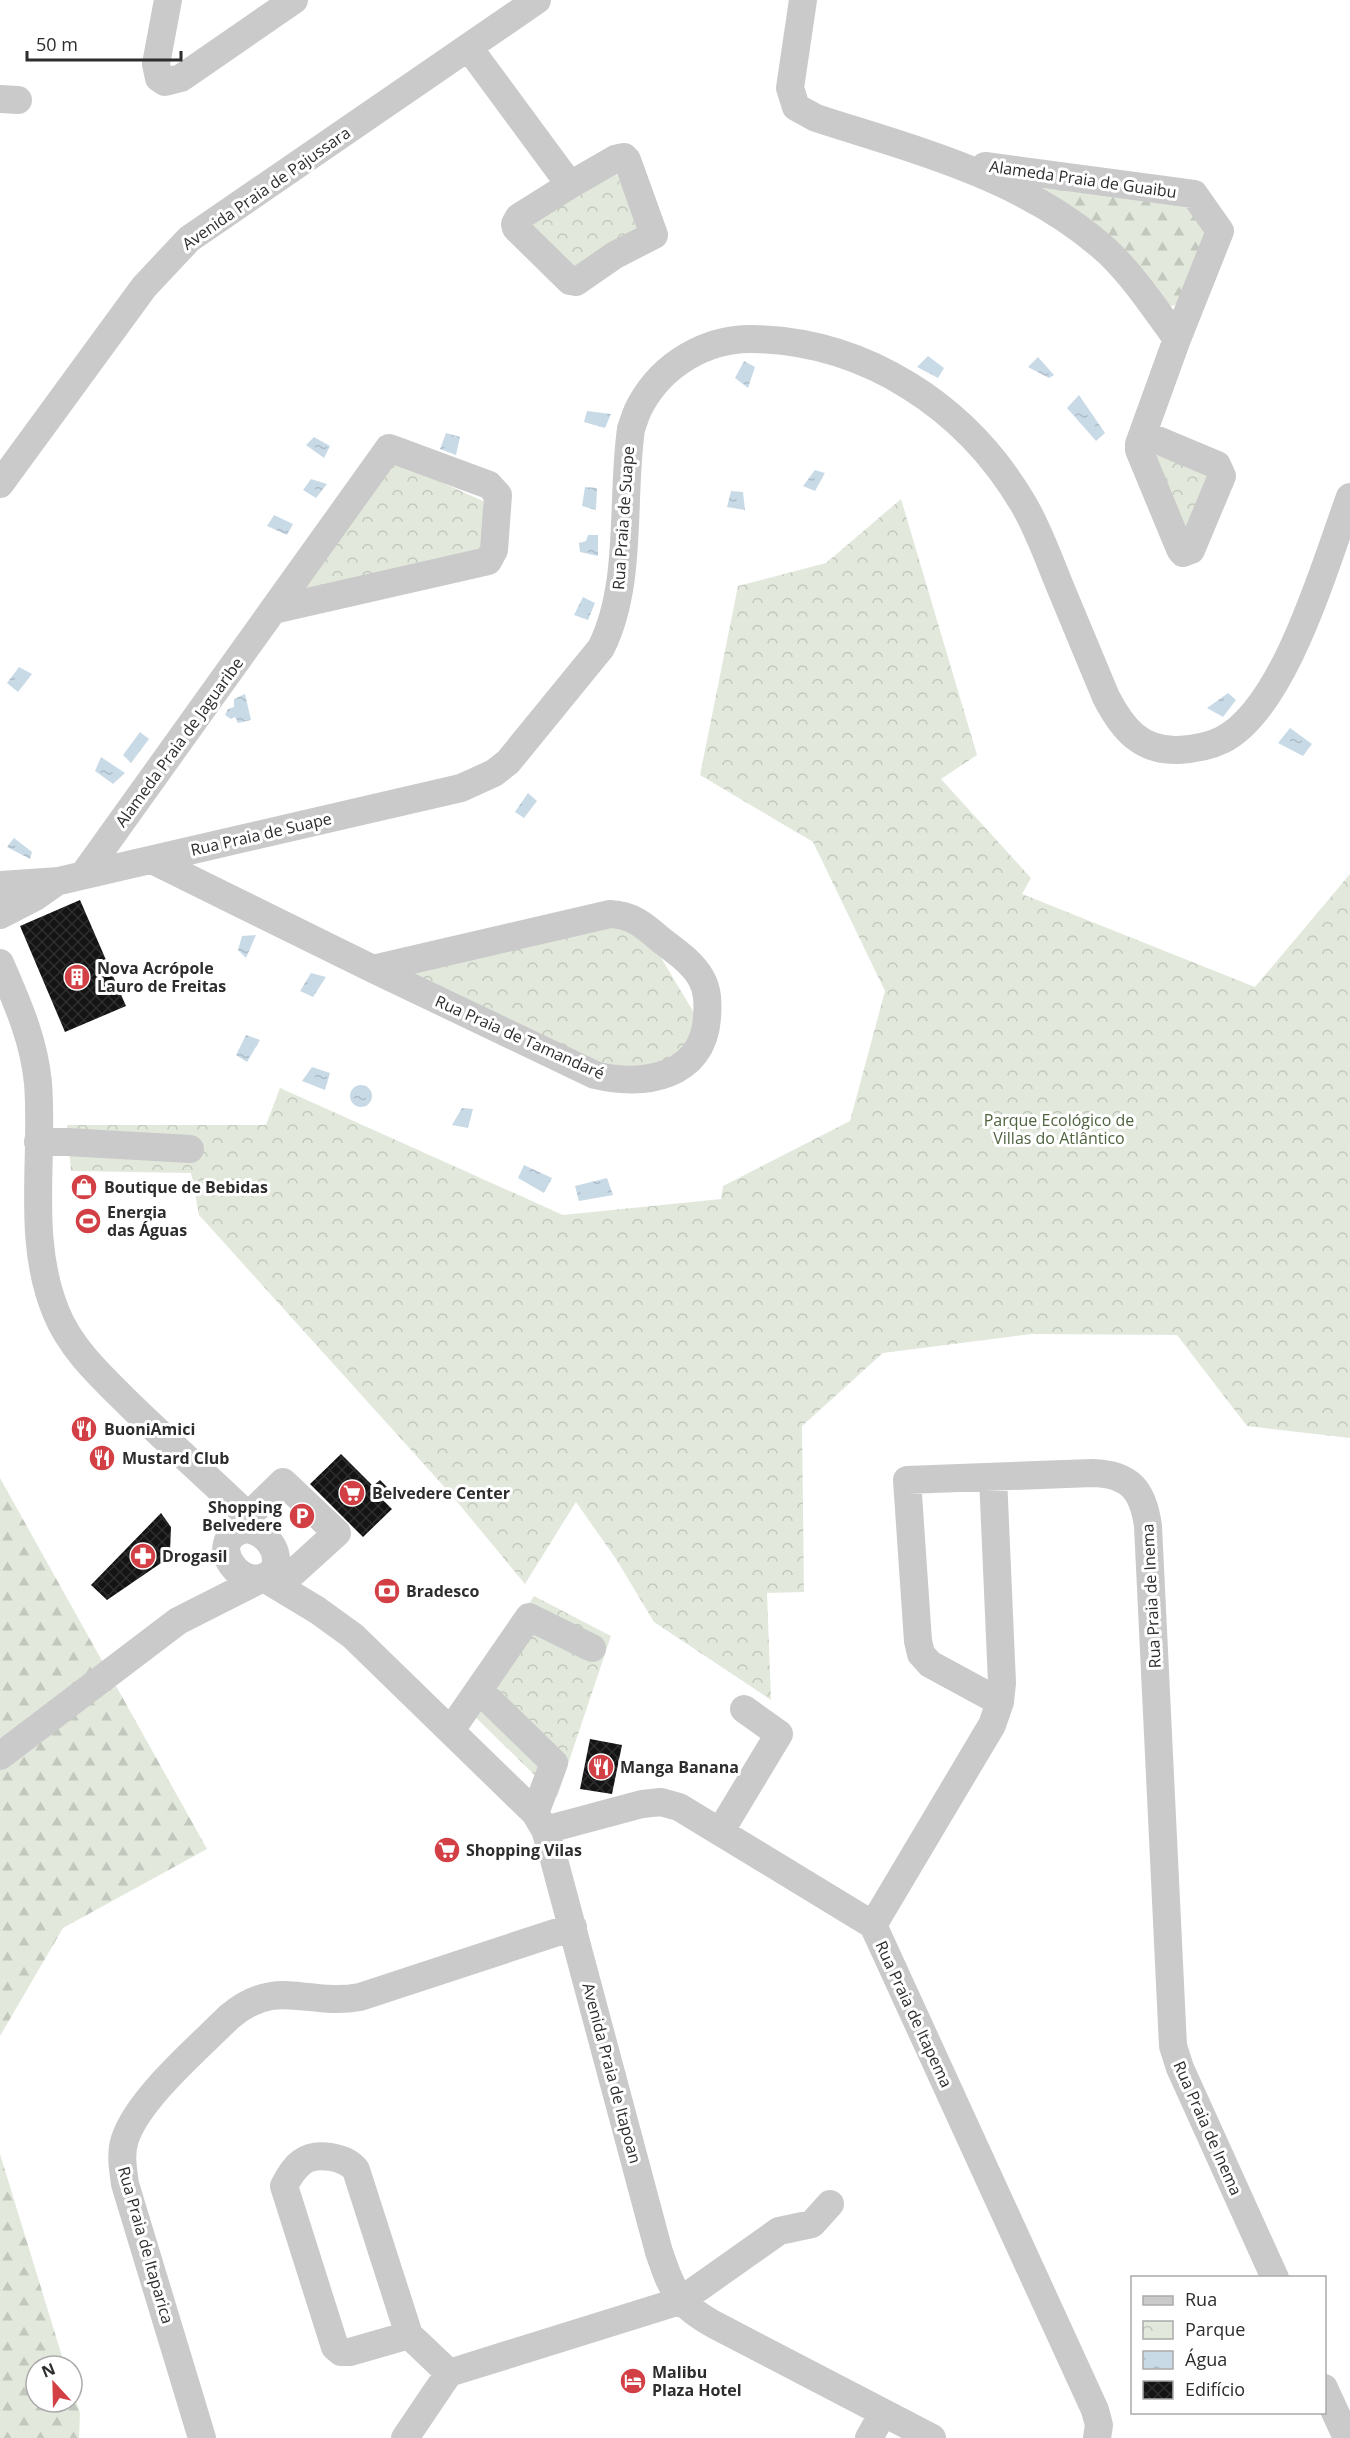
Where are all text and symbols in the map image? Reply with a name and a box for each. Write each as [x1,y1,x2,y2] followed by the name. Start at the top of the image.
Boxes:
[27,24,182,62] scale bar
[36,32,78,56] text: 50 m
[177,121,355,255] street label: Avenida Praia de Pajussara
[988,155,1178,203] street label: Alameda Praia de Guaibu
[607,445,639,591] street label: Rua Praia de Suape
[110,653,248,831] street label: Alameda Praia de Jaguaribe
[188,807,334,861] street label: Rua Praia de Suape
[97,957,226,997] place label: Nova Acrópole Lauro de Freitas
[62,962,92,992] building icon: Nova Acrópole Lauro de Freitas
[432,990,608,1084] street label: Rua Praia de Tamandaré
[984,1109,1134,1149] park label: Parque Ecológico de Villas do Atlântico
[69,1172,99,1202] shop icon: Boutique de Bebidas
[104,1176,268,1198] place label: Boutique de Bebidas
[107,1201,187,1241] place label: Energia das Águas
[73,1206,103,1236] sports icon: Energia das Águas
[69,1414,99,1444] restaurant icon: BuoniAmici
[104,1418,195,1440] place label: BuoniAmici
[87,1443,117,1473] restaurant icon: Mustard Club
[122,1447,229,1469] place label: Mustard Club
[337,1478,367,1508] supermarket icon: Belvedere Center
[372,1482,510,1504] place label: Belvedere Center
[202,1496,282,1536] place label: Shopping Belvedere
[287,1501,317,1531] parking icon: Shopping Belvedere
[1136,1523,1166,1669] street label: Rua Praia de Inema
[128,1541,158,1571] pharmacy icon: Drogasil
[162,1545,227,1567] place label: Drogasil
[372,1576,402,1606] bank icon: Bradesco
[406,1580,479,1602] place label: Bradesco
[586,1752,616,1782] restaurant icon: Manga Banana
[620,1756,739,1778] place label: Manga Banana
[432,1835,462,1865] supermarket icon: Shopping Vilas
[466,1839,582,1861] place label: Shopping Vilas
[870,1937,958,2091] street label: Rua Praia de Itapema
[577,1980,647,2166] street label: Avenida Praia de Itapoan
[1169,2057,1247,2199] street label: Rua Praia de Inema
[113,2164,179,2326] street label: Rua Praia de Itaparica
[1131,2276,1326,2414] legend
[1185,2287,1217,2311] text: Rua
[1185,2317,1245,2341] text: Parque
[1185,2347,1227,2371] text: Água
[24,2354,84,2414] north arrow
[38,2357,59,2383] text: N
[652,2361,742,2401] place label: Malibu Plaza Hotel
[618,2366,648,2396] hotel icon: Malibu Plaza Hotel
[1185,2377,1245,2401] text: Edifício

